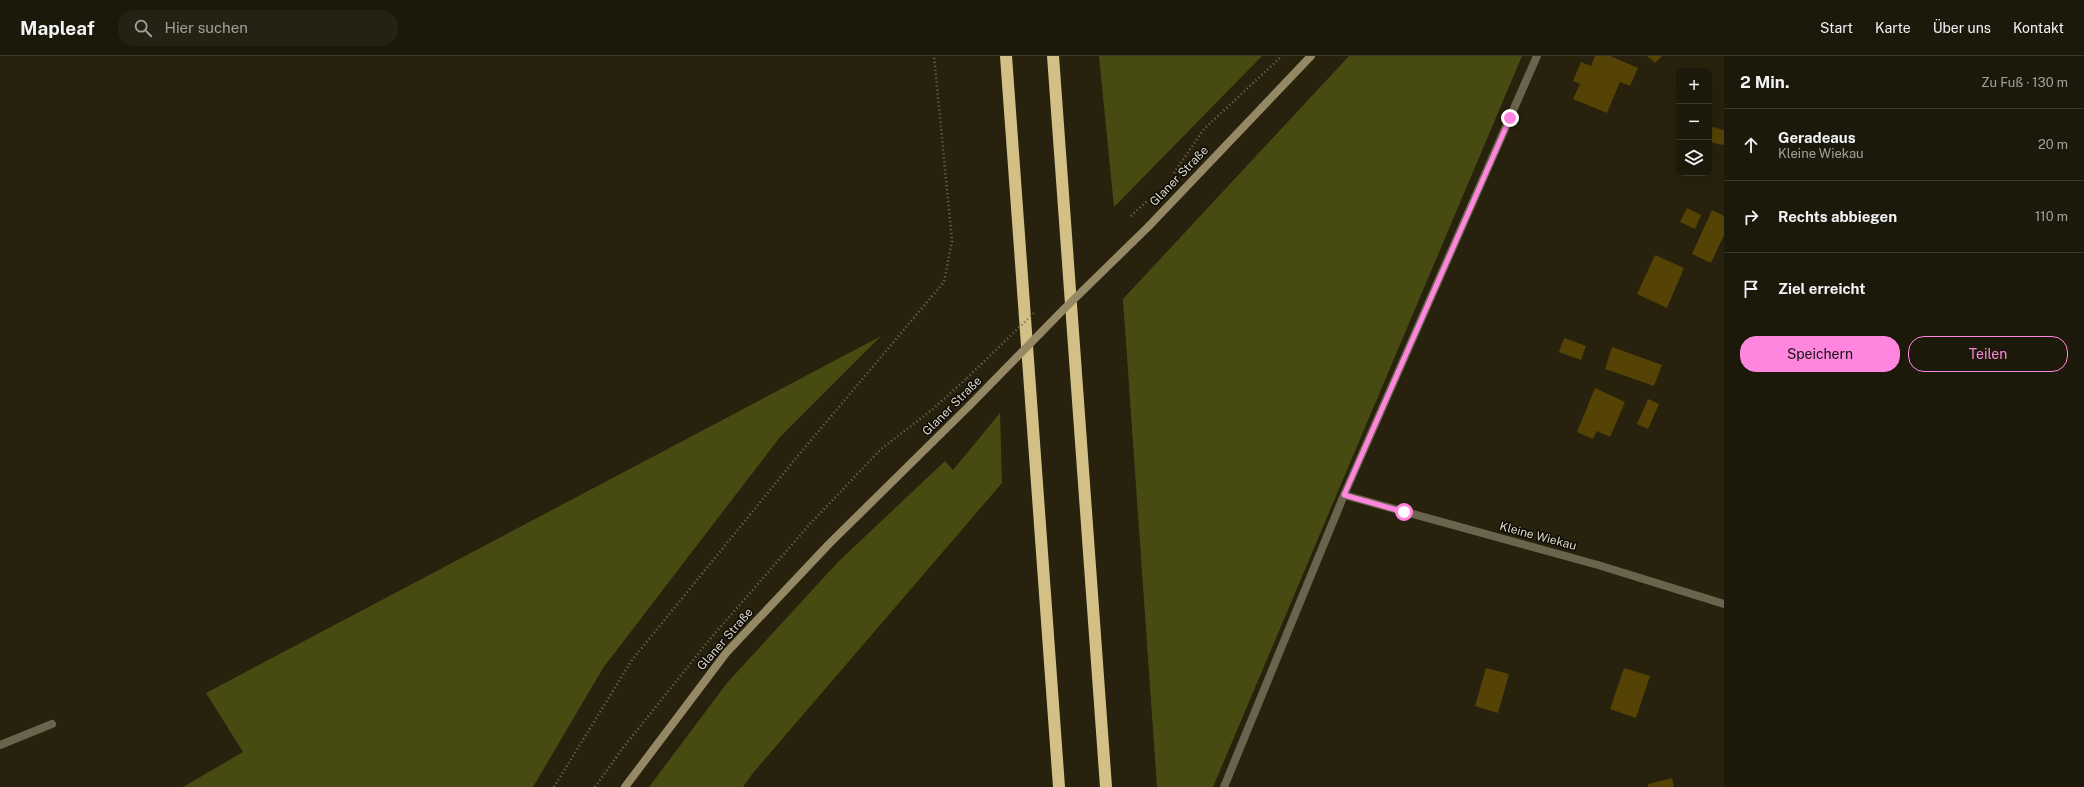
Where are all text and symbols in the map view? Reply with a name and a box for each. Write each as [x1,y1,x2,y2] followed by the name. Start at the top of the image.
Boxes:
[118,10,398,46] search box
[20,17,94,39] text: Mapleaf
[132,17,154,39] icon: search
[164,19,248,36] text: Hier suchen
[1820,20,1853,36] text: Start
[1875,20,1911,36] text: Karte
[1933,20,1991,36] text: Über uns
[2013,20,2064,36] text: Kontakt
[1676,68,1712,176] map controls
[1676,68,1712,104] button: +
[1740,72,1789,92] text: 2 Min.
[1981,75,2068,90] text: Zu Fuß · 130 m
[1676,104,1712,140] button: −
[1501,109,1519,127] route end
[1778,129,1856,146] text: Geradeaus
[1740,134,1762,156] icon: ahead
[2038,137,2068,152] text: 20 m
[1676,140,1712,176] button: layers
[1147,143,1211,209] street label: Glaner Straße
[1778,146,1864,161] text: Kleine Wiekau
[1740,206,1762,228] icon: right
[1778,208,1897,225] text: Rechts abbiegen
[2035,209,2068,224] text: 110 m
[1740,278,1762,300] icon: arrive
[1778,280,1865,297] text: Ziel erreicht
[1740,336,1900,372] button: Speichern
[1908,336,2068,372] button: Teilen
[920,373,985,438] street label: Glaner Straße
[1395,503,1413,521] route start
[1498,519,1578,553] street label: Kleine Wiekau
[694,605,756,673] street label: Glaner Straße

